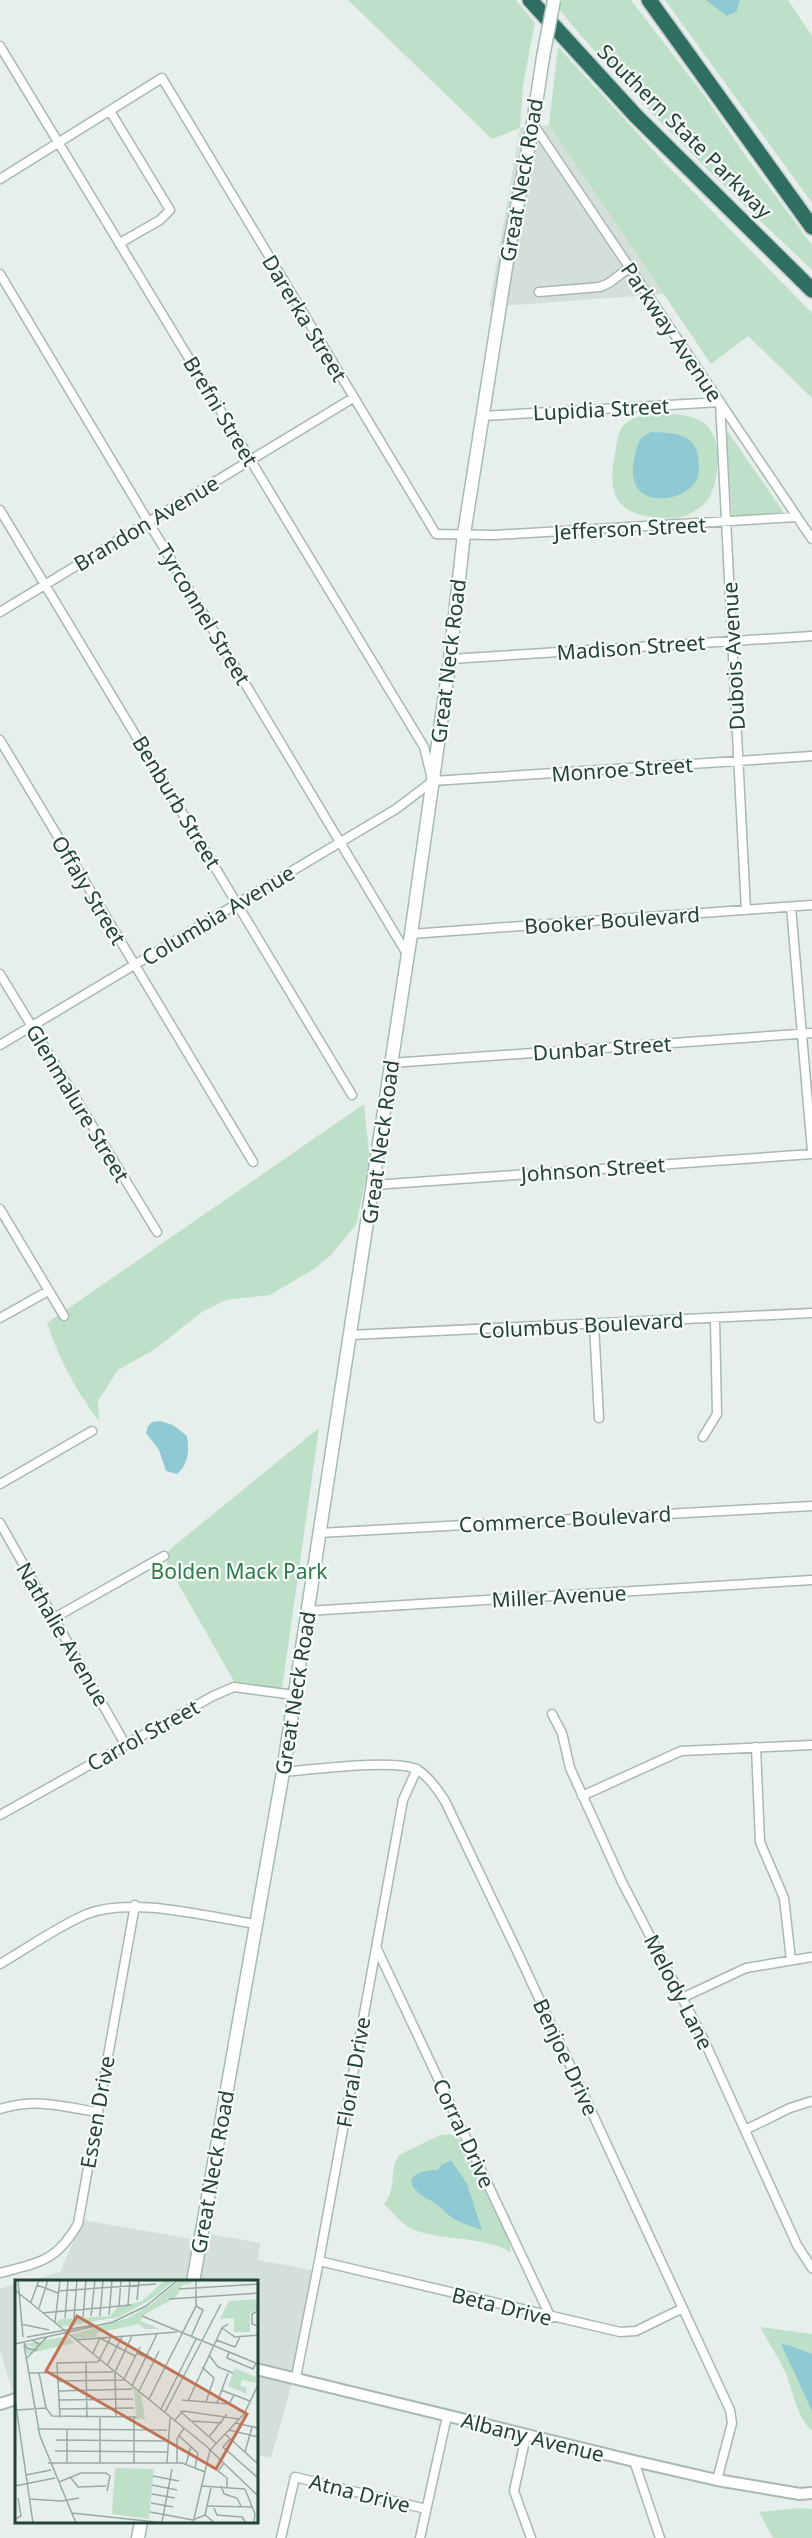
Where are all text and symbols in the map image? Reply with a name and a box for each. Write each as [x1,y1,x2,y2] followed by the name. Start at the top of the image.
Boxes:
[592,38,778,224] street label: Southern State Parkway
[493,96,549,264] street label: Great Neck Road
[256,250,354,387] street label: Darerka Street
[615,257,729,407] street label: Parkway Avenue
[177,351,265,471] street label: Brefni Street
[532,391,670,427] street label: Lupidia Street
[68,469,224,577] street label: Brandon Avenue
[551,510,707,546] street label: Jefferson Street
[151,538,257,690] street label: Tyrconnel Street
[424,577,472,745] street label: Great Neck Road
[715,581,751,731] street label: Dubois Avenue
[556,628,707,666] street label: Madison Street
[126,730,228,874] street label: Benburb Street
[550,750,694,788] street label: Monroe Street
[45,830,133,950] street label: Offaly Street
[137,858,299,972] street label: Columbia Avenue
[523,900,701,940] street label: Booker Boulevard
[20,1019,136,1188] street label: Glenmalure Street
[532,1029,673,1067] street label: Dunbar Street
[355,1058,405,1226] street label: Great Neck Road
[518,1150,666,1188] street label: Johnson Street
[478,1306,684,1344] street label: Columbus Boulevard
[458,1499,672,1539] street label: Commerce Boulevard
[10,1557,116,1711] street label: Nathalie Avenue
[151,1557,328,1585] park label: Bolden Mack Park
[491,1578,627,1614] street label: Miller Avenue
[268,1609,322,1777] street label: Great Neck Road
[82,1692,204,1777] street label: Carrol Street
[638,1930,720,2054] street label: Melody Lane
[527,1994,605,2120] street label: Benjoe Drive
[329,2014,377,2130] street label: Floral Drive
[73,2053,121,2171] street label: Essen Drive
[426,2074,502,2192] street label: Corral Drive
[184,2088,240,2256] street label: Great Neck Road
[15,2280,258,2523] inset map
[449,2280,555,2332] street label: Beta Drive
[459,2406,607,2468] street label: Albany Avenue
[307,2467,413,2519] street label: Atna Drive

